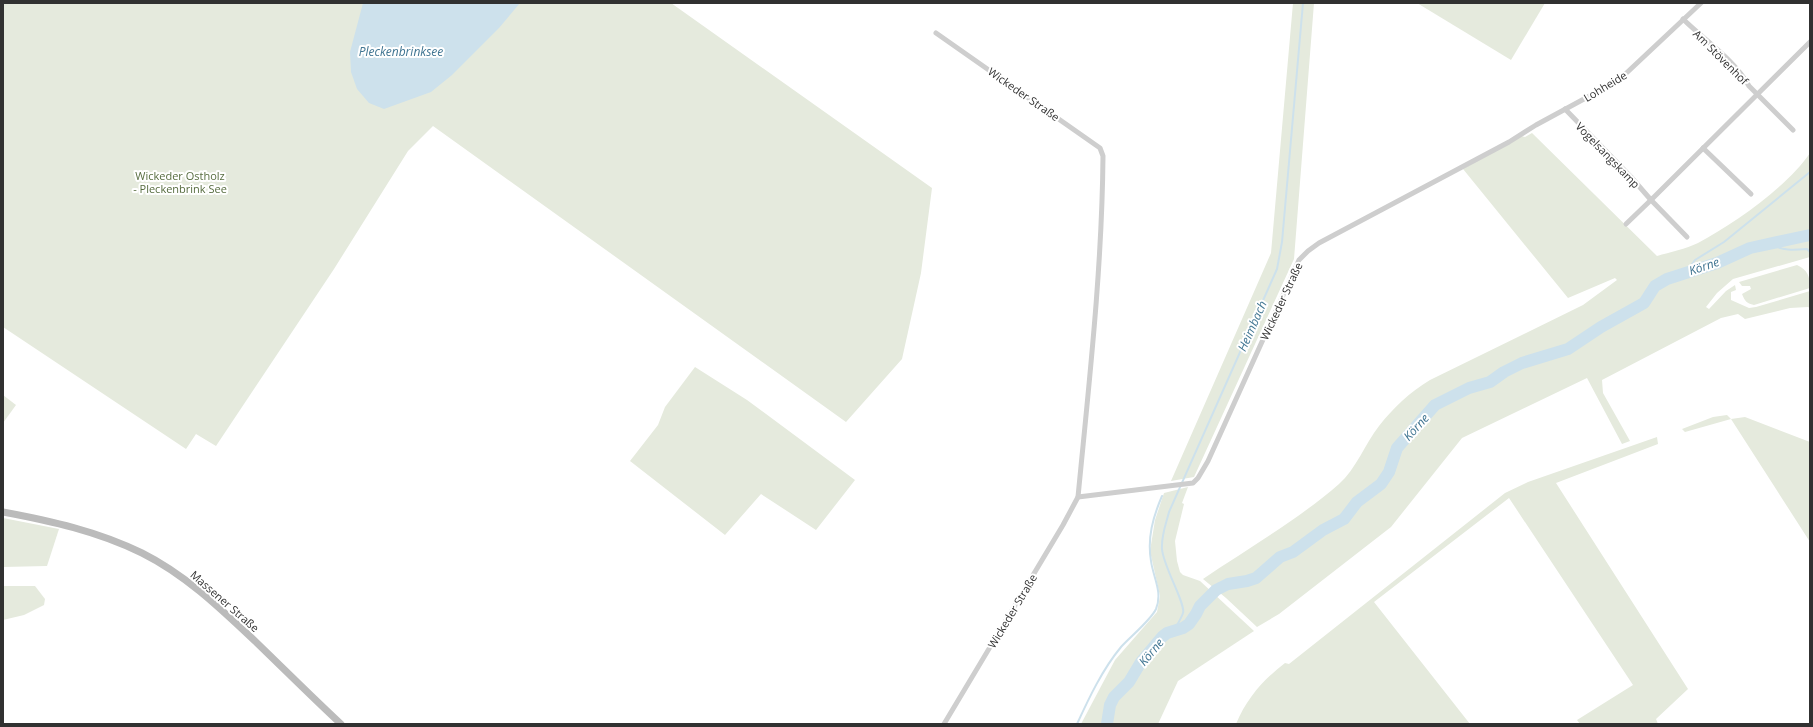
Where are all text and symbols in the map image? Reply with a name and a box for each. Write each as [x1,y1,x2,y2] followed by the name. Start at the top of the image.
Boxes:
[1690,26,1753,89] street label: Am Stövenhof
[359,43,443,60] water label: Pleckenbrinksee
[985,64,1063,124] street label: Wickeder Straße
[1581,67,1629,105] street label: Lohheide
[1573,119,1644,191] street label: Vogelsangskamp
[133,168,227,196] park label: Wickeder Ostholz - Pleckenbrink See
[1687,253,1721,279] water label: Körne
[1256,260,1306,342] street label: Wickeder Straße
[1233,298,1271,354] water label: Heimbach
[1399,410,1433,444] water label: Körne
[187,567,263,635] street label: Massener Straße
[984,571,1040,651] street label: Wickeder Straße
[1134,635,1168,669] water label: Körne

